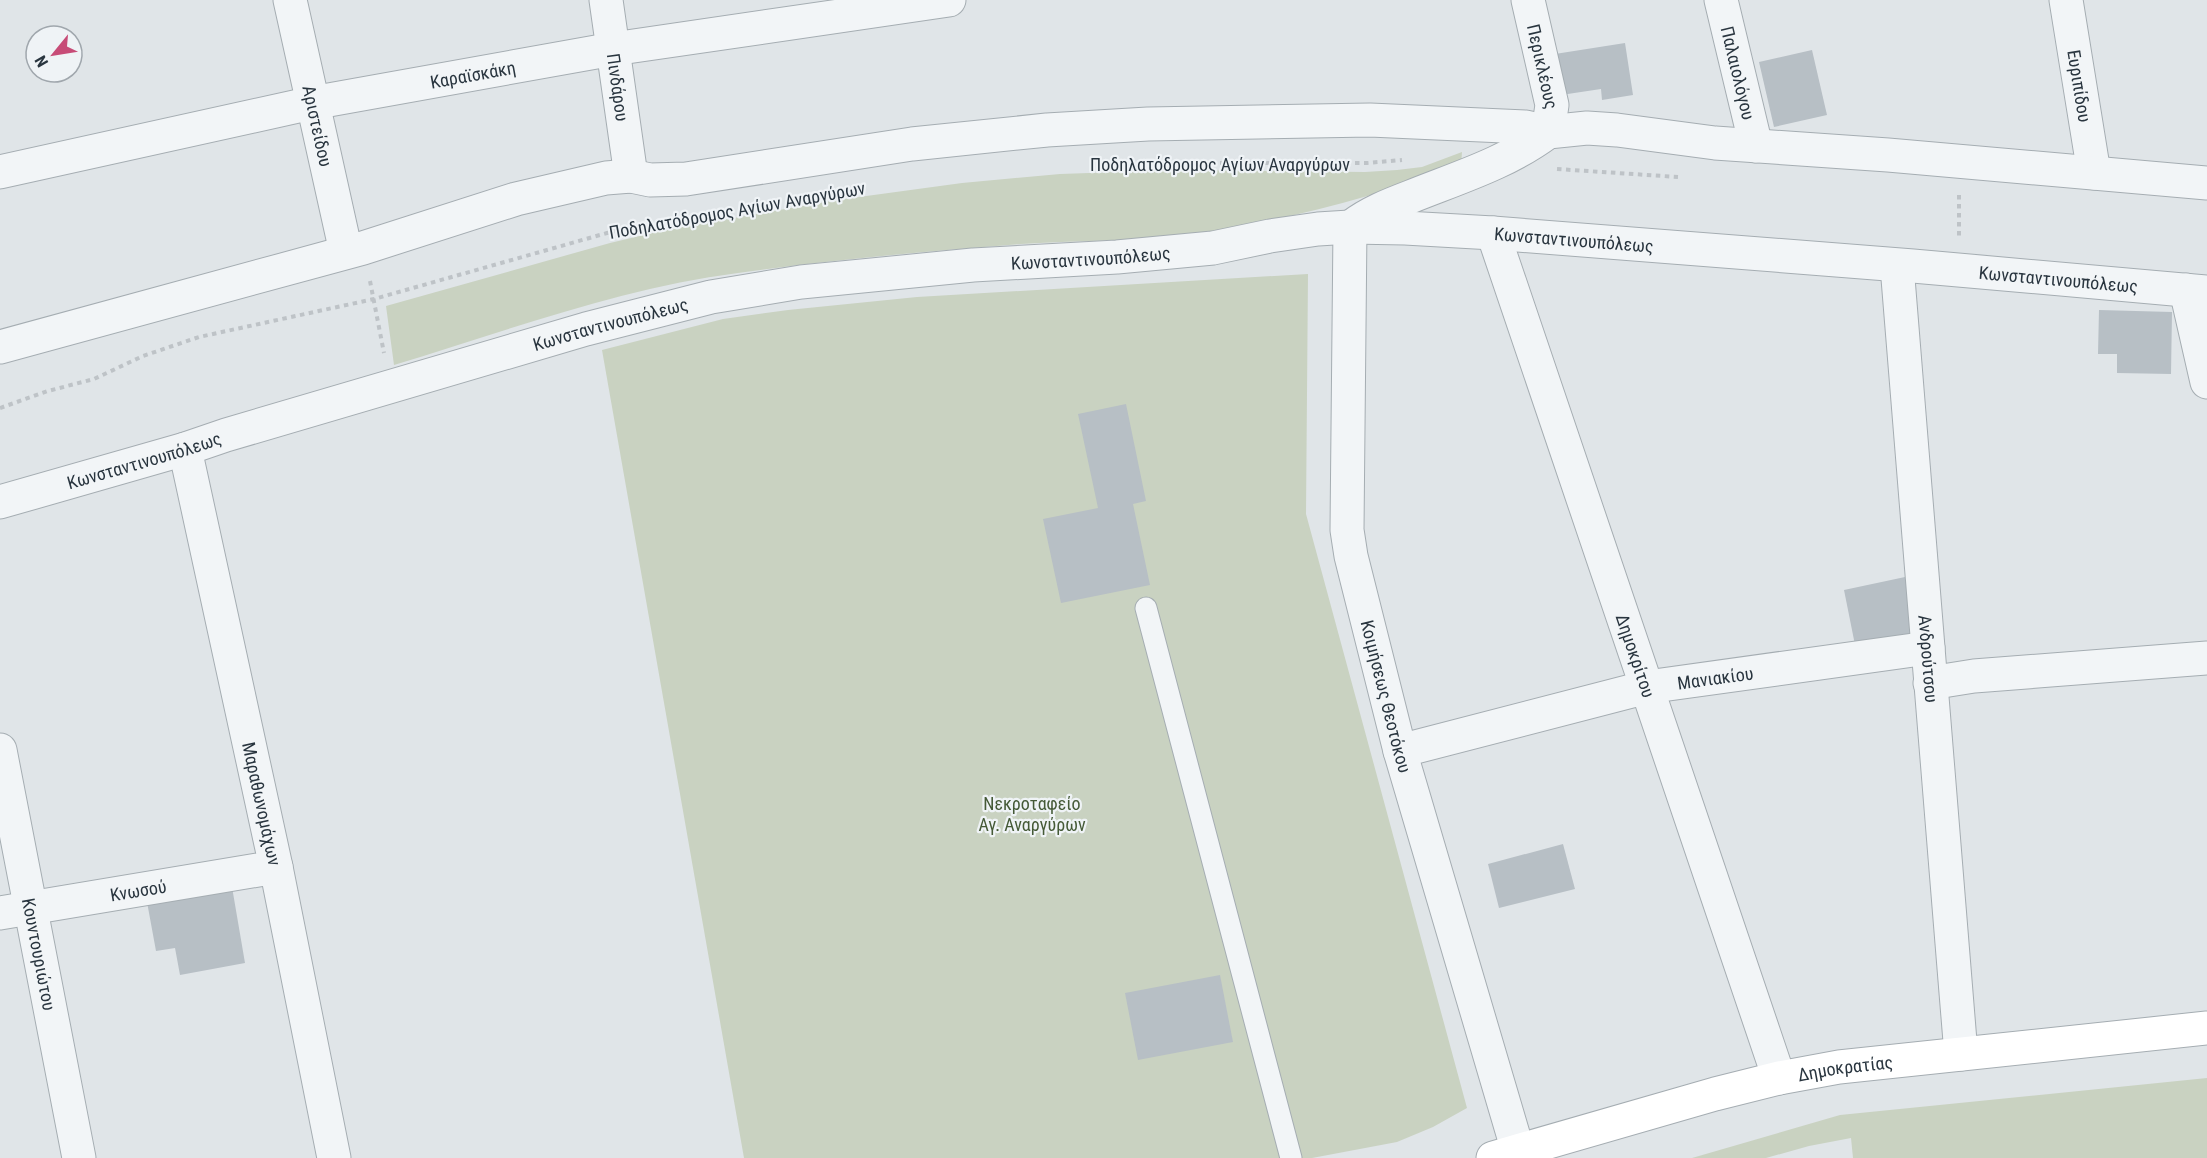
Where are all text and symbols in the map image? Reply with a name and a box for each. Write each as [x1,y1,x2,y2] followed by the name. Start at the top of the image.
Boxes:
[1523,22,1563,111] street label: Περικλέους
[24,24,84,84] north arrow
[1717,24,1760,122] street label: Παλαιολόγου
[2064,48,2096,124] street label: Ευριπίδου
[31,52,52,70] text: N
[603,52,634,123] street label: Πινδάρου
[429,56,517,92] street label: Καραϊσκάκη
[299,83,337,169] street label: Αριστείδου
[1090,154,1350,175] street label: Ποδηλατόδρομος Αγίων Αναργύρων
[607,177,867,243] street label: Ποδηλατόδρομος Αγίων Αναργύρων
[1494,223,1654,256] street label: Κωνσταντινουπόλεως
[1010,242,1171,273] street label: Κωνσταντινουπόλεως
[1978,261,2139,296] street label: Κωνσταντινουπόλεως
[530,293,690,355] street label: Κωνσταντινουπόλεως
[65,427,224,493] street label: Κωνσταντινουπόλεως
[1612,611,1660,700] street label: Δημοκρίτου
[1915,614,1943,703] street label: Ανδρούτσου
[1357,618,1416,775] street label: Κοιμήσεως Θεοτόκου
[1676,662,1754,693] street label: Μανιακίου
[239,740,286,868] street label: Μαραθωνομάχων
[978,793,1086,835] park label: Νεκροταφείο Αγ. Αναργύρων
[108,875,168,905] street label: Κνωσού
[18,896,61,1012] street label: Κουντουριώτου
[1796,1051,1894,1085] street label: Δημοκρατίας

